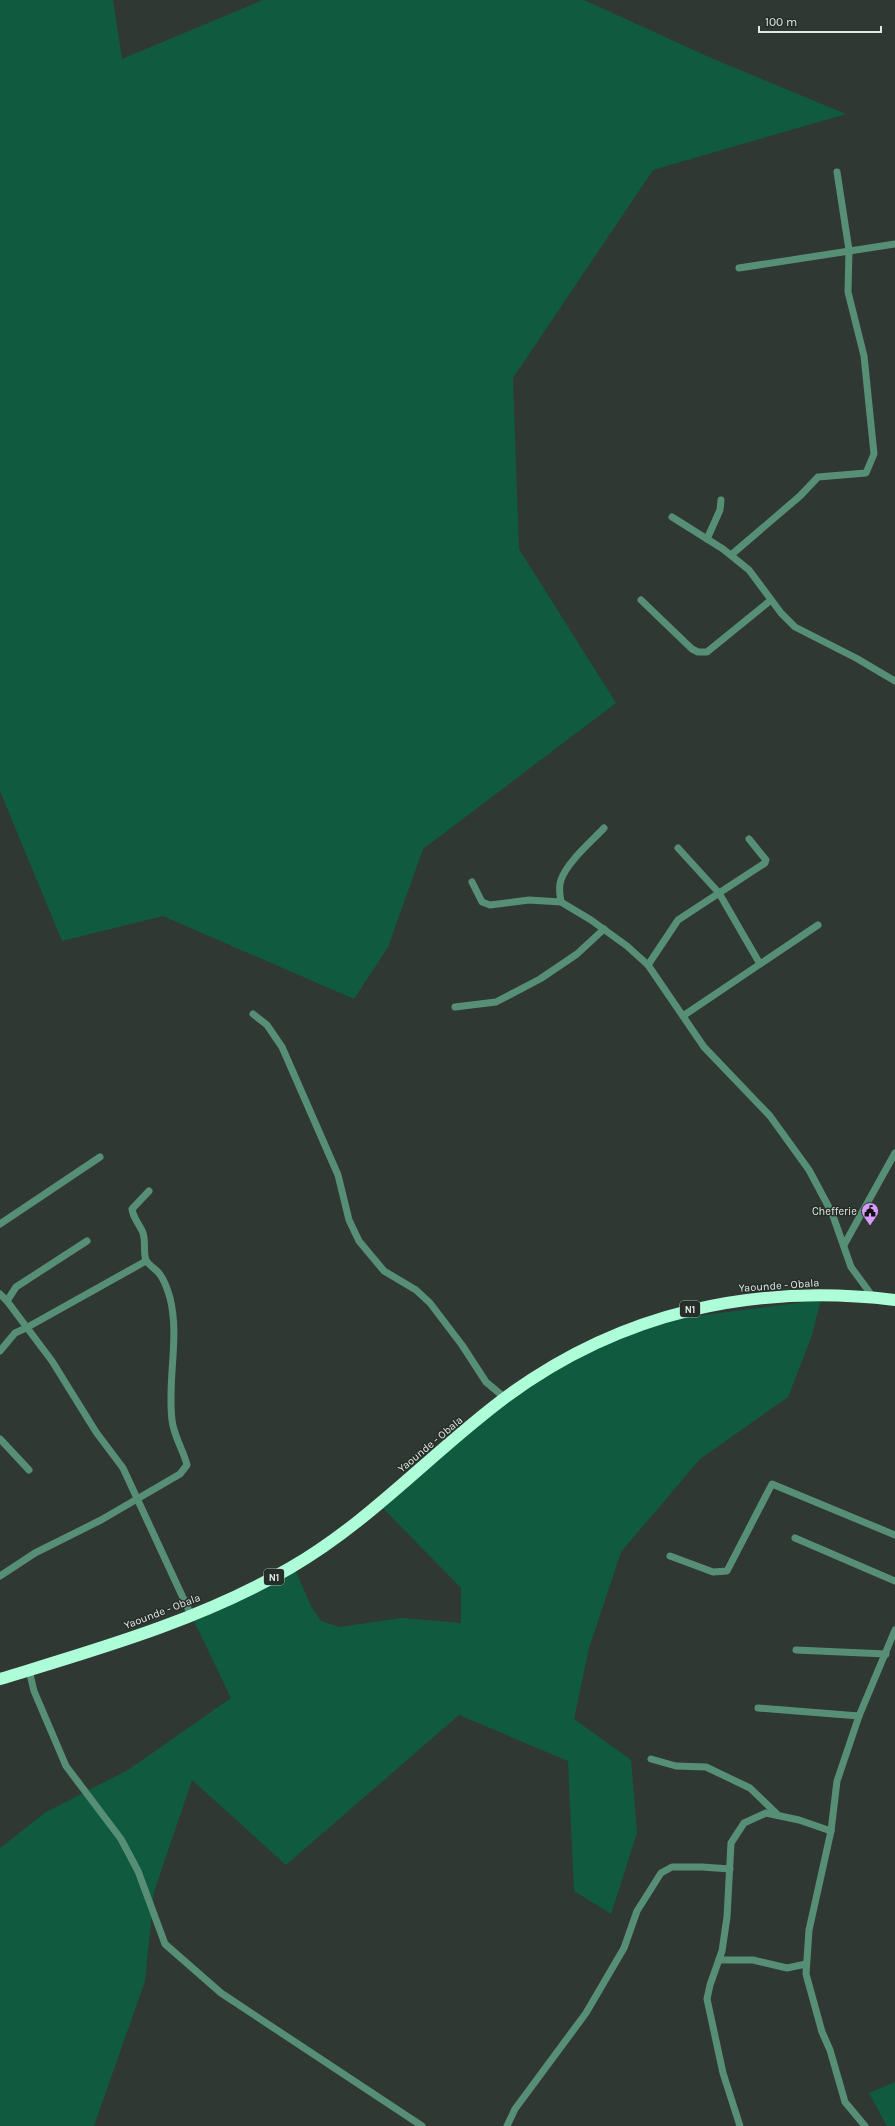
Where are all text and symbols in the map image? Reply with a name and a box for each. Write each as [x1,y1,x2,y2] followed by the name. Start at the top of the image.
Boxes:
[759,8,881,34] scale bar
[765,15,797,29] text: 100 m
[860,1201,880,1226] public building icon: Chefferie
[812,1205,857,1218] place label: Chefferie
[738,1276,820,1295] street label: Yaounde - Obala
[680,1301,700,1317] road number: N1
[395,1413,465,1475] street label: Yaounde - Obala
[264,1569,284,1585] road number: N1
[122,1591,202,1632] street label: Yaounde - Obala

